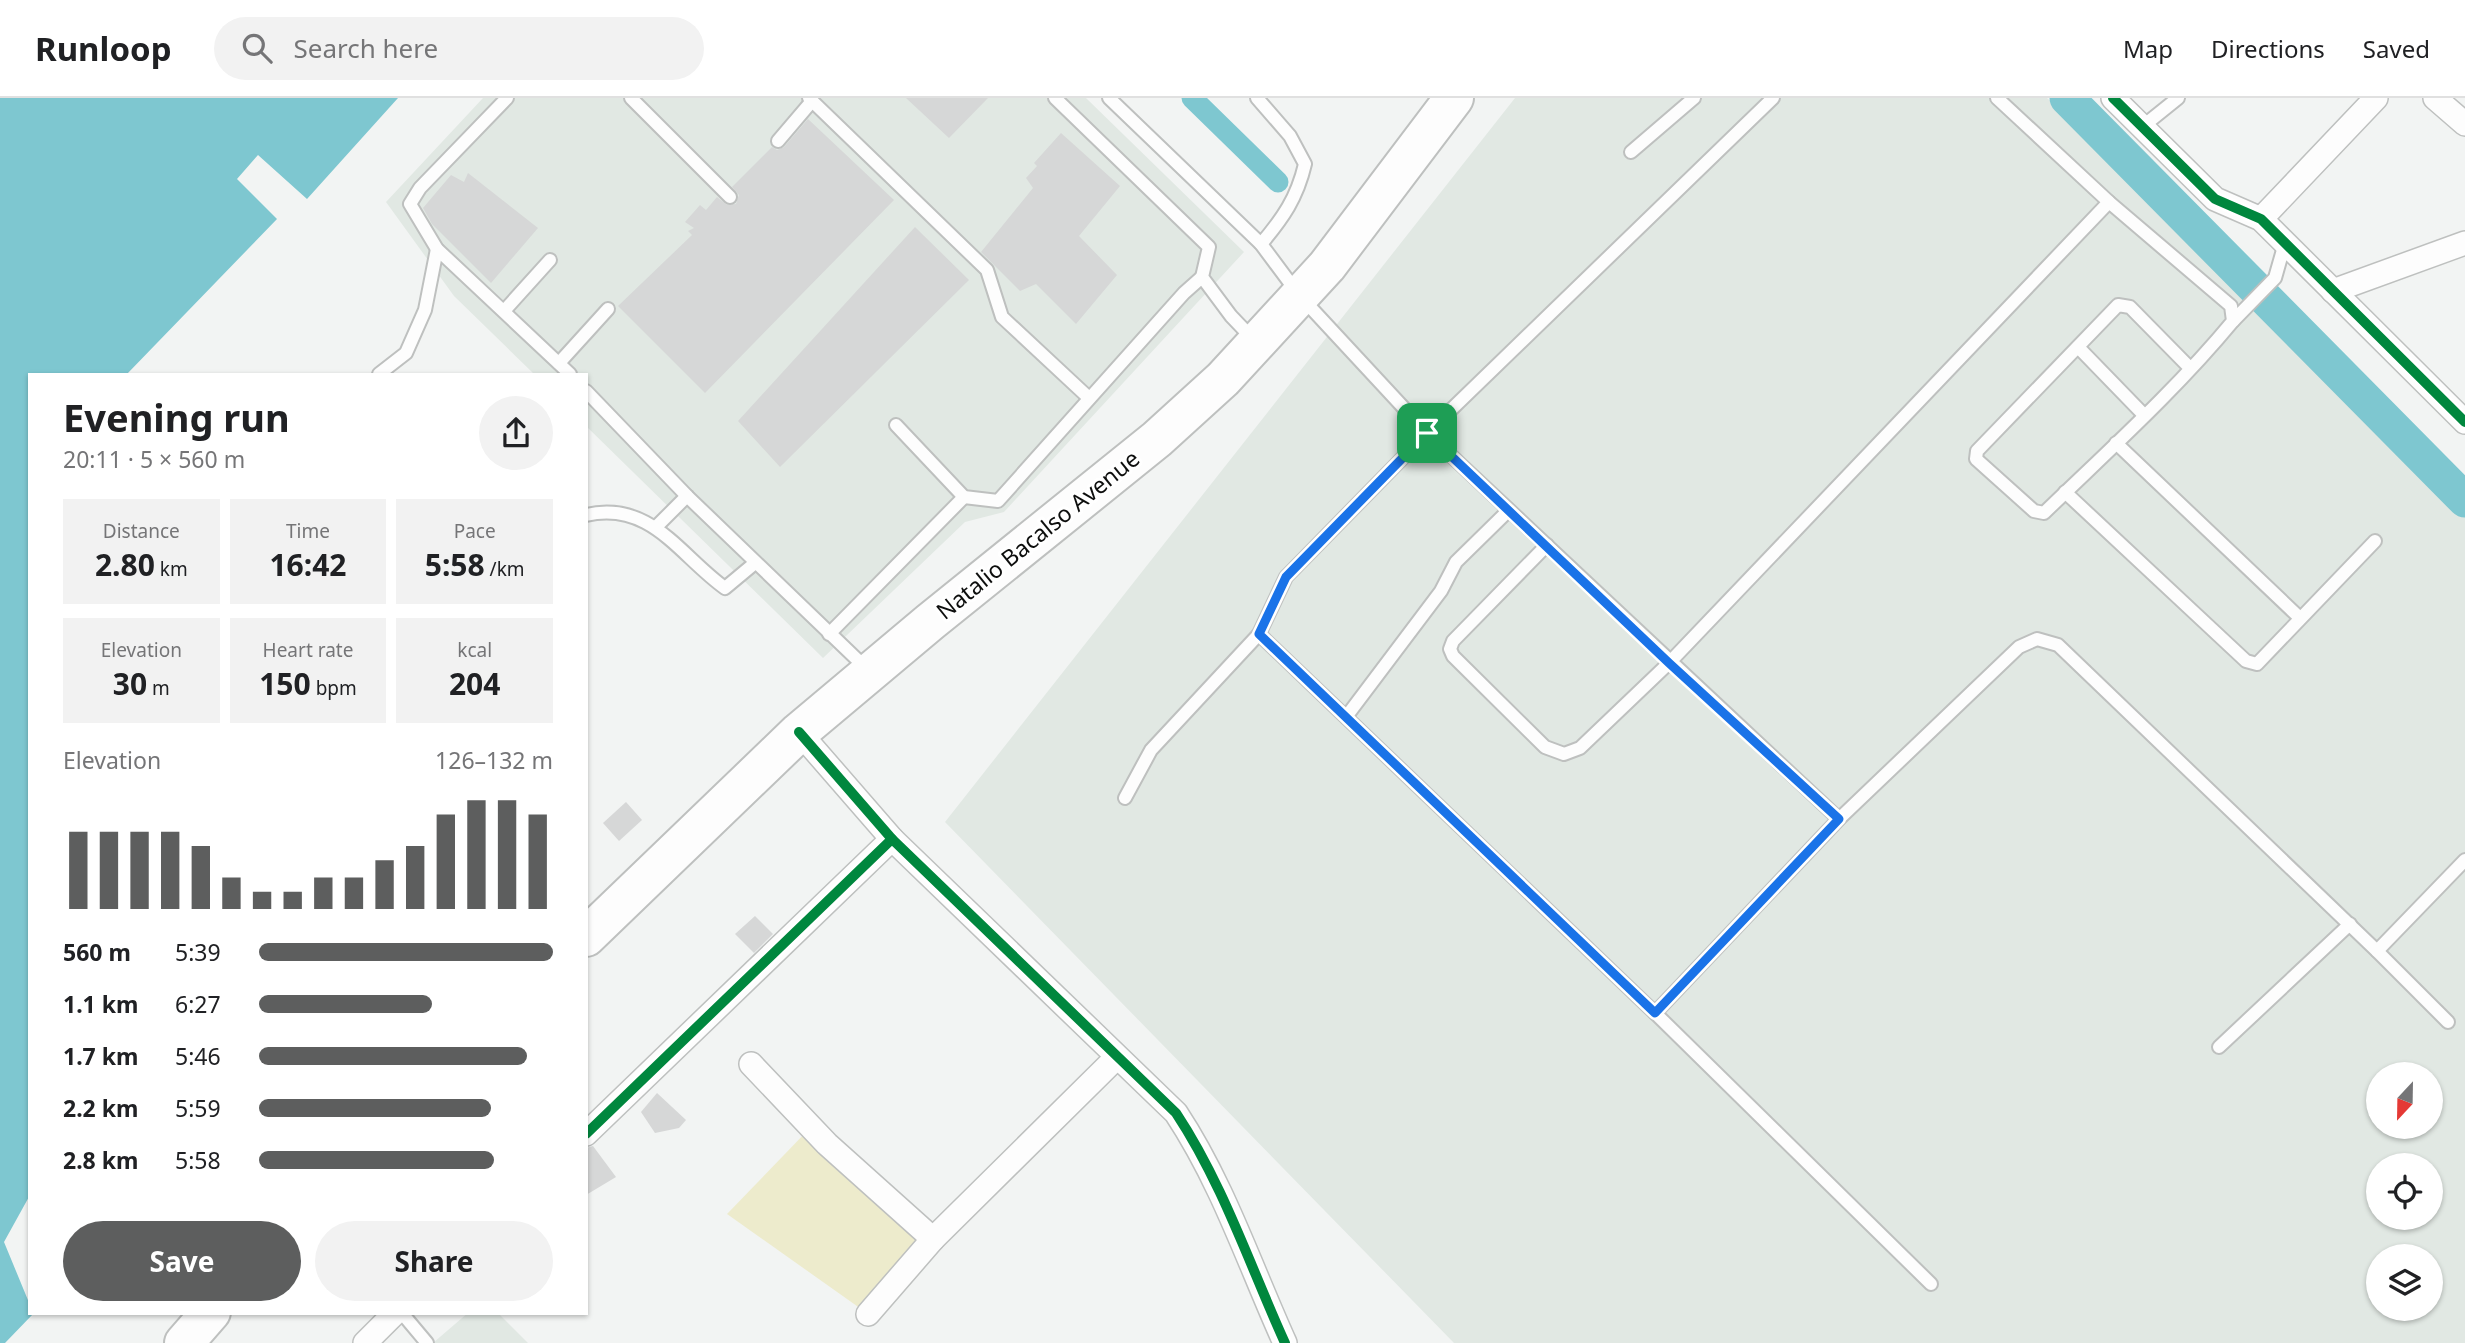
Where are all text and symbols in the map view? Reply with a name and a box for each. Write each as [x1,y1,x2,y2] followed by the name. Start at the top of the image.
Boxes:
[214,17,704,80] search box
[35,26,172,71] text: Runloop
[238,29,276,67] icon: search
[294,30,438,66] text: Search here
[2123,32,2173,65] text: Map
[2211,32,2325,65] text: Directions
[2363,32,2430,65] text: Saved
[63,391,290,443] text: Evening run
[479,396,553,470] button: share
[1397,403,1457,463] pin
[1408,414,1446,452] icon: arrive
[929,442,1146,626] street label: Natalio Bacalso Avenue
[63,443,245,475] text: 20:11 · 5 × 560 m
[103,518,180,544] text: Distance
[286,518,330,544] text: Time
[454,518,496,544] text: Pace
[95,544,155,585] text: 2.80
[269,544,347,585] text: 16:42
[425,544,485,585] text: 5:58
[155,556,188,582] text: km
[485,556,525,582] text: /km
[101,637,182,663] text: Elevation
[263,637,353,663] text: Heart rate
[457,637,492,663] text: kcal
[113,663,147,704] text: 30
[259,663,311,704] text: 150
[449,663,500,704] text: 204
[147,675,170,701] text: m
[311,675,357,701] text: bpm
[63,744,161,776] text: Elevation
[435,744,553,776] text: 126–132 m
[63,936,131,968] text: 560 m
[175,936,221,968] text: 5:39
[63,988,138,1020] text: 1.1 km
[175,988,221,1020] text: 6:27
[63,1040,138,1072] text: 1.7 km
[175,1040,221,1072] text: 5:46
[2366,1062,2443,1139] north arrow
[2366,1062,2443,1321] map controls
[63,1092,138,1124] text: 2.2 km
[175,1092,221,1124] text: 5:59
[63,1144,138,1176] text: 2.8 km
[175,1144,221,1176] text: 5:58
[2366,1153,2443,1230] button: locate
[63,1221,301,1301] button: Save
[315,1221,553,1301] button: Share
[2366,1244,2443,1321] button: layers

